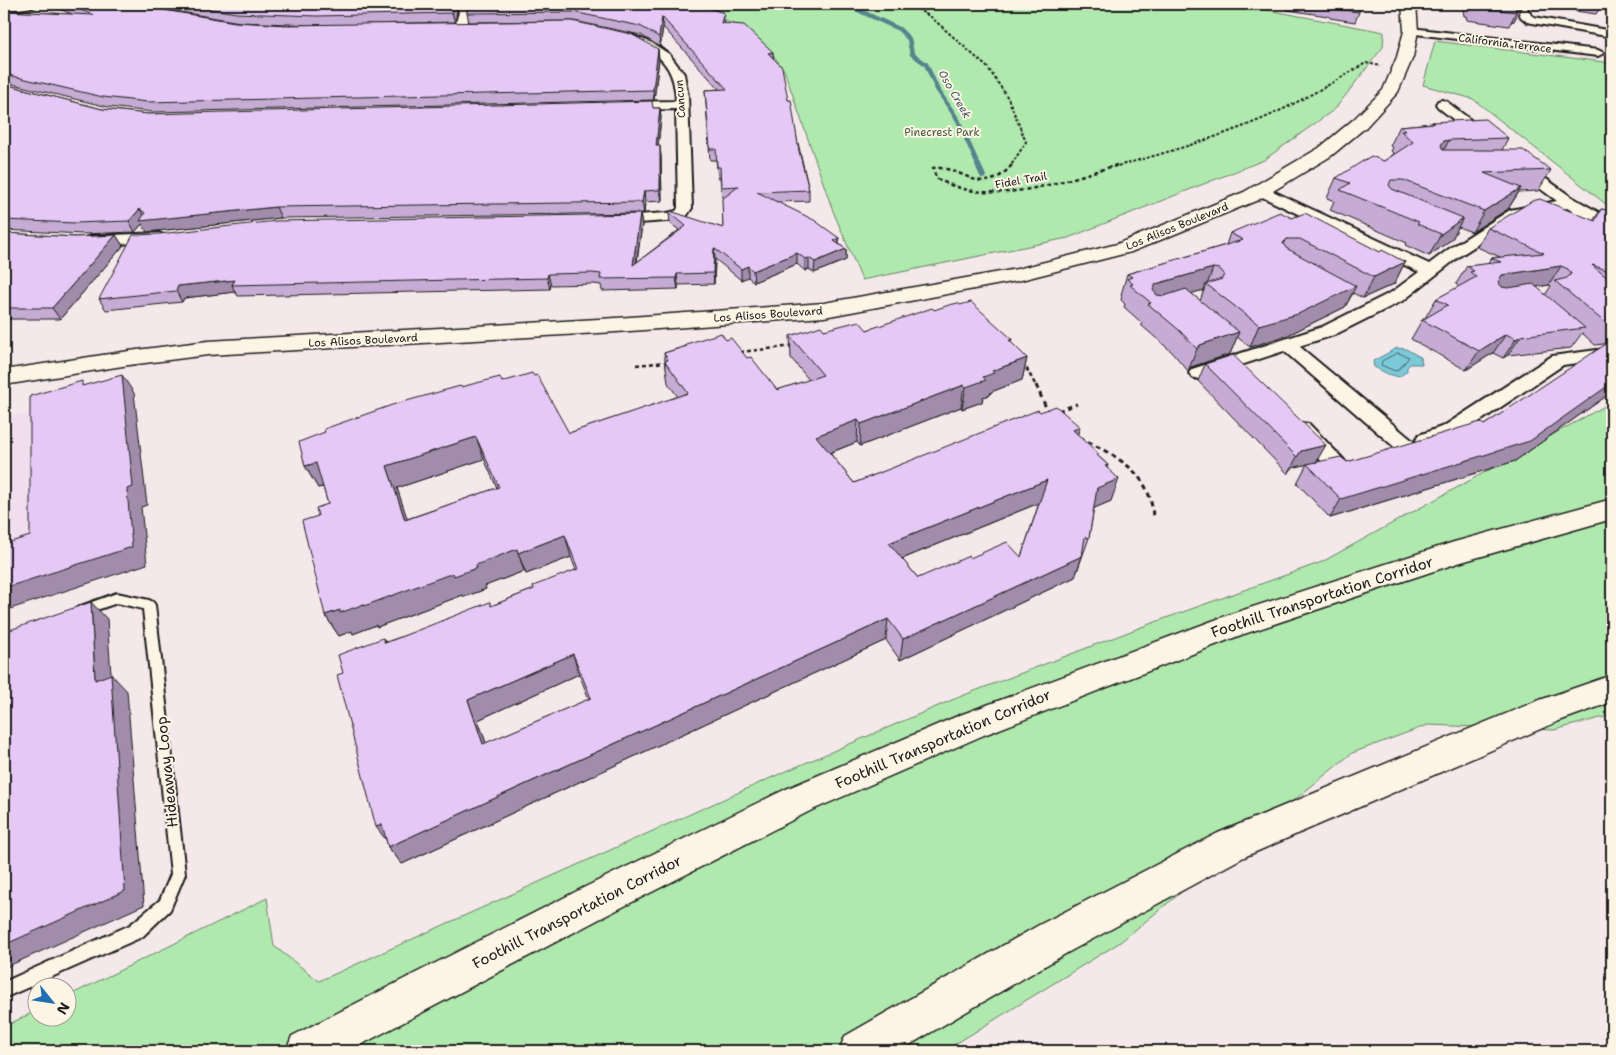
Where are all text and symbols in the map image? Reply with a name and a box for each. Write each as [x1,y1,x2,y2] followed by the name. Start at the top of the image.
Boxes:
[1457,30,1552,57] street label: California Terrace
[935,67,975,122] water label: Oso Creek
[672,79,689,119] street label: Cancun
[904,125,980,140] park label: Pinecrest Park
[994,168,1049,192] street label: Fidel Trail
[1124,199,1231,254] street label: Los Alisos Boulevard
[713,303,823,326] street label: Los Alisos Boulevard
[308,330,418,351] street label: Los Alisos Boulevard
[1208,552,1436,642] street label: Foothill Transportation Corridor
[832,684,1054,794] street label: Foothill Transportation Corridor
[151,715,183,829] street label: Hideaway Loop
[469,850,685,974] street label: Foothill Transportation Corridor
[28,978,78,1028] north arrow
[53,999,74,1018] text: N

